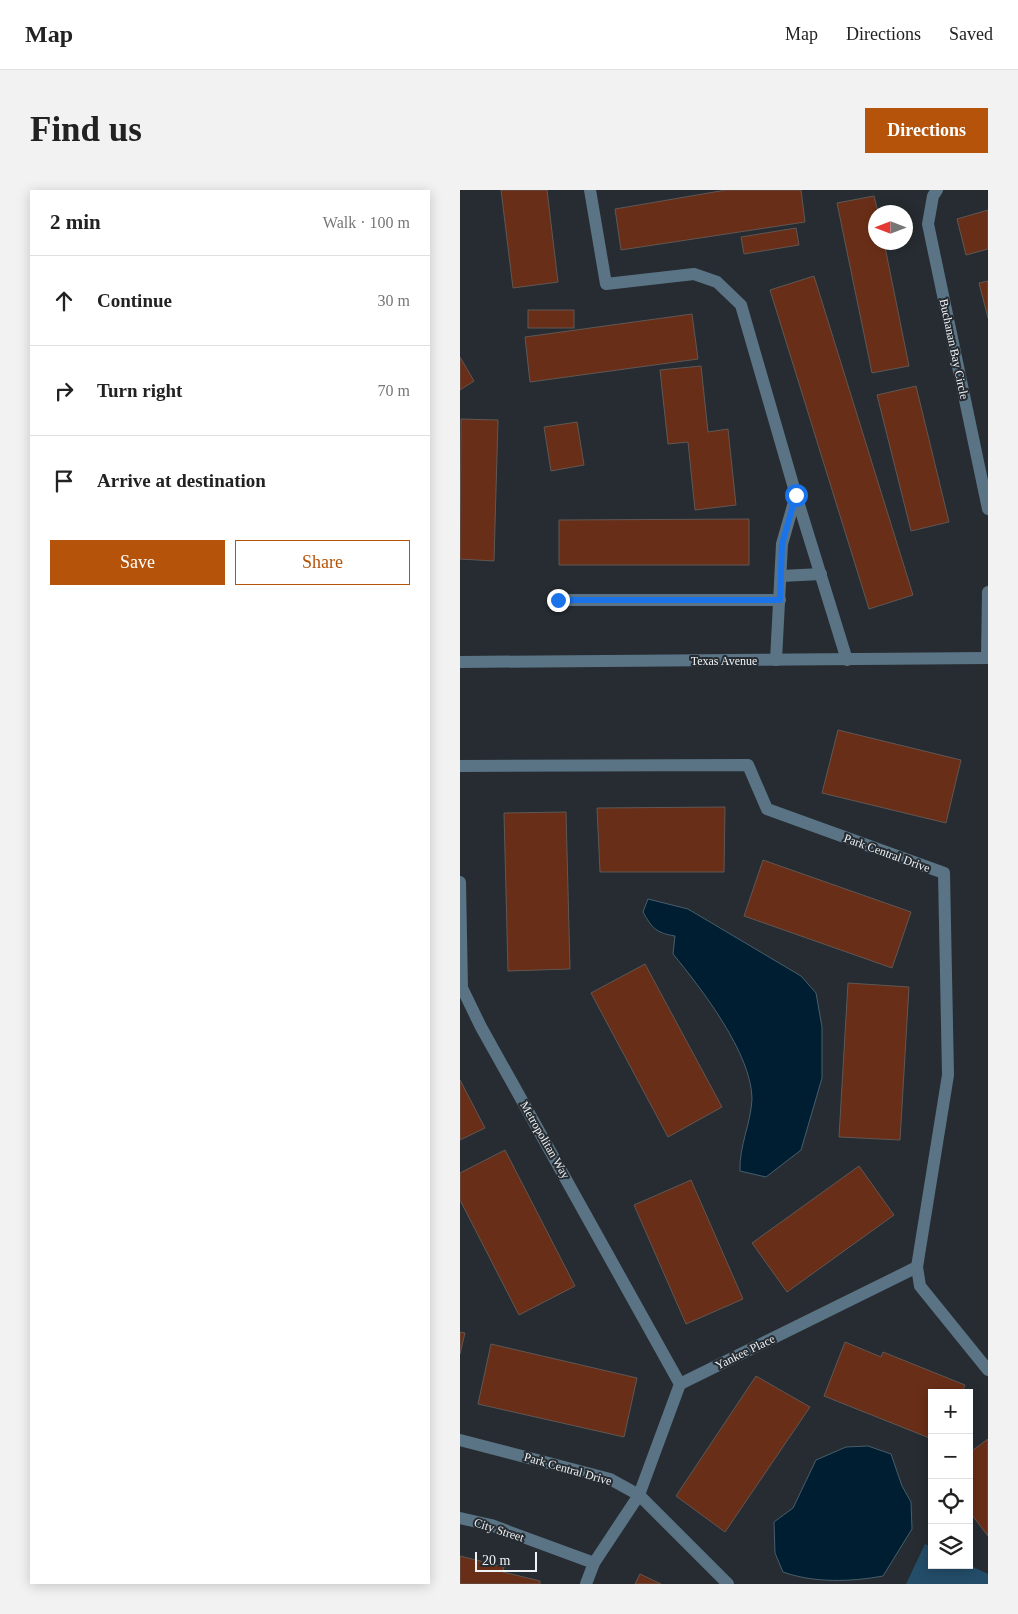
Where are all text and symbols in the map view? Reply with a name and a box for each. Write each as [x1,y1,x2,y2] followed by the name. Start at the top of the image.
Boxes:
[25,21,73,47] text: Map
[785,24,818,44] text: Map
[846,24,921,44] text: Directions
[949,24,993,44] text: Saved
[865,108,988,153] button: Directions
[30,110,142,149] text: Find us
[868,205,913,250] north arrow
[50,210,101,234] text: 2 min
[323,214,410,231] text: Walk · 100 m
[50,287,78,315] icon: ahead
[97,290,172,311] text: Continue
[378,292,410,309] text: 30 m
[936,297,972,401] street label: Buchanan Bay Circle
[50,377,78,405] icon: right
[97,380,182,401] text: Turn right
[378,382,410,399] text: 70 m
[50,467,78,495] icon: arrive
[97,470,266,491] text: Arrive at destination
[785,484,808,507] route start
[50,540,225,585] button: Save
[235,540,410,585] button: Share
[547,589,570,612] route end
[691,654,757,668] street label: Texas Avenue
[842,831,932,875] street label: Park Central Drive
[517,1099,573,1181] street label: Metropolitan Way
[713,1332,777,1372] street label: Yankee Place
[928,1389,973,1569] map controls
[928,1389,973,1434] button: +
[928,1434,973,1479] button: −
[523,1450,613,1488] street label: Park Central Drive
[928,1479,973,1524] button: locate
[472,1515,526,1545] street label: City Street
[928,1524,973,1569] button: layers
[475,1549,538,1572] scale bar
[482,1553,510,1568] text: 20 m

